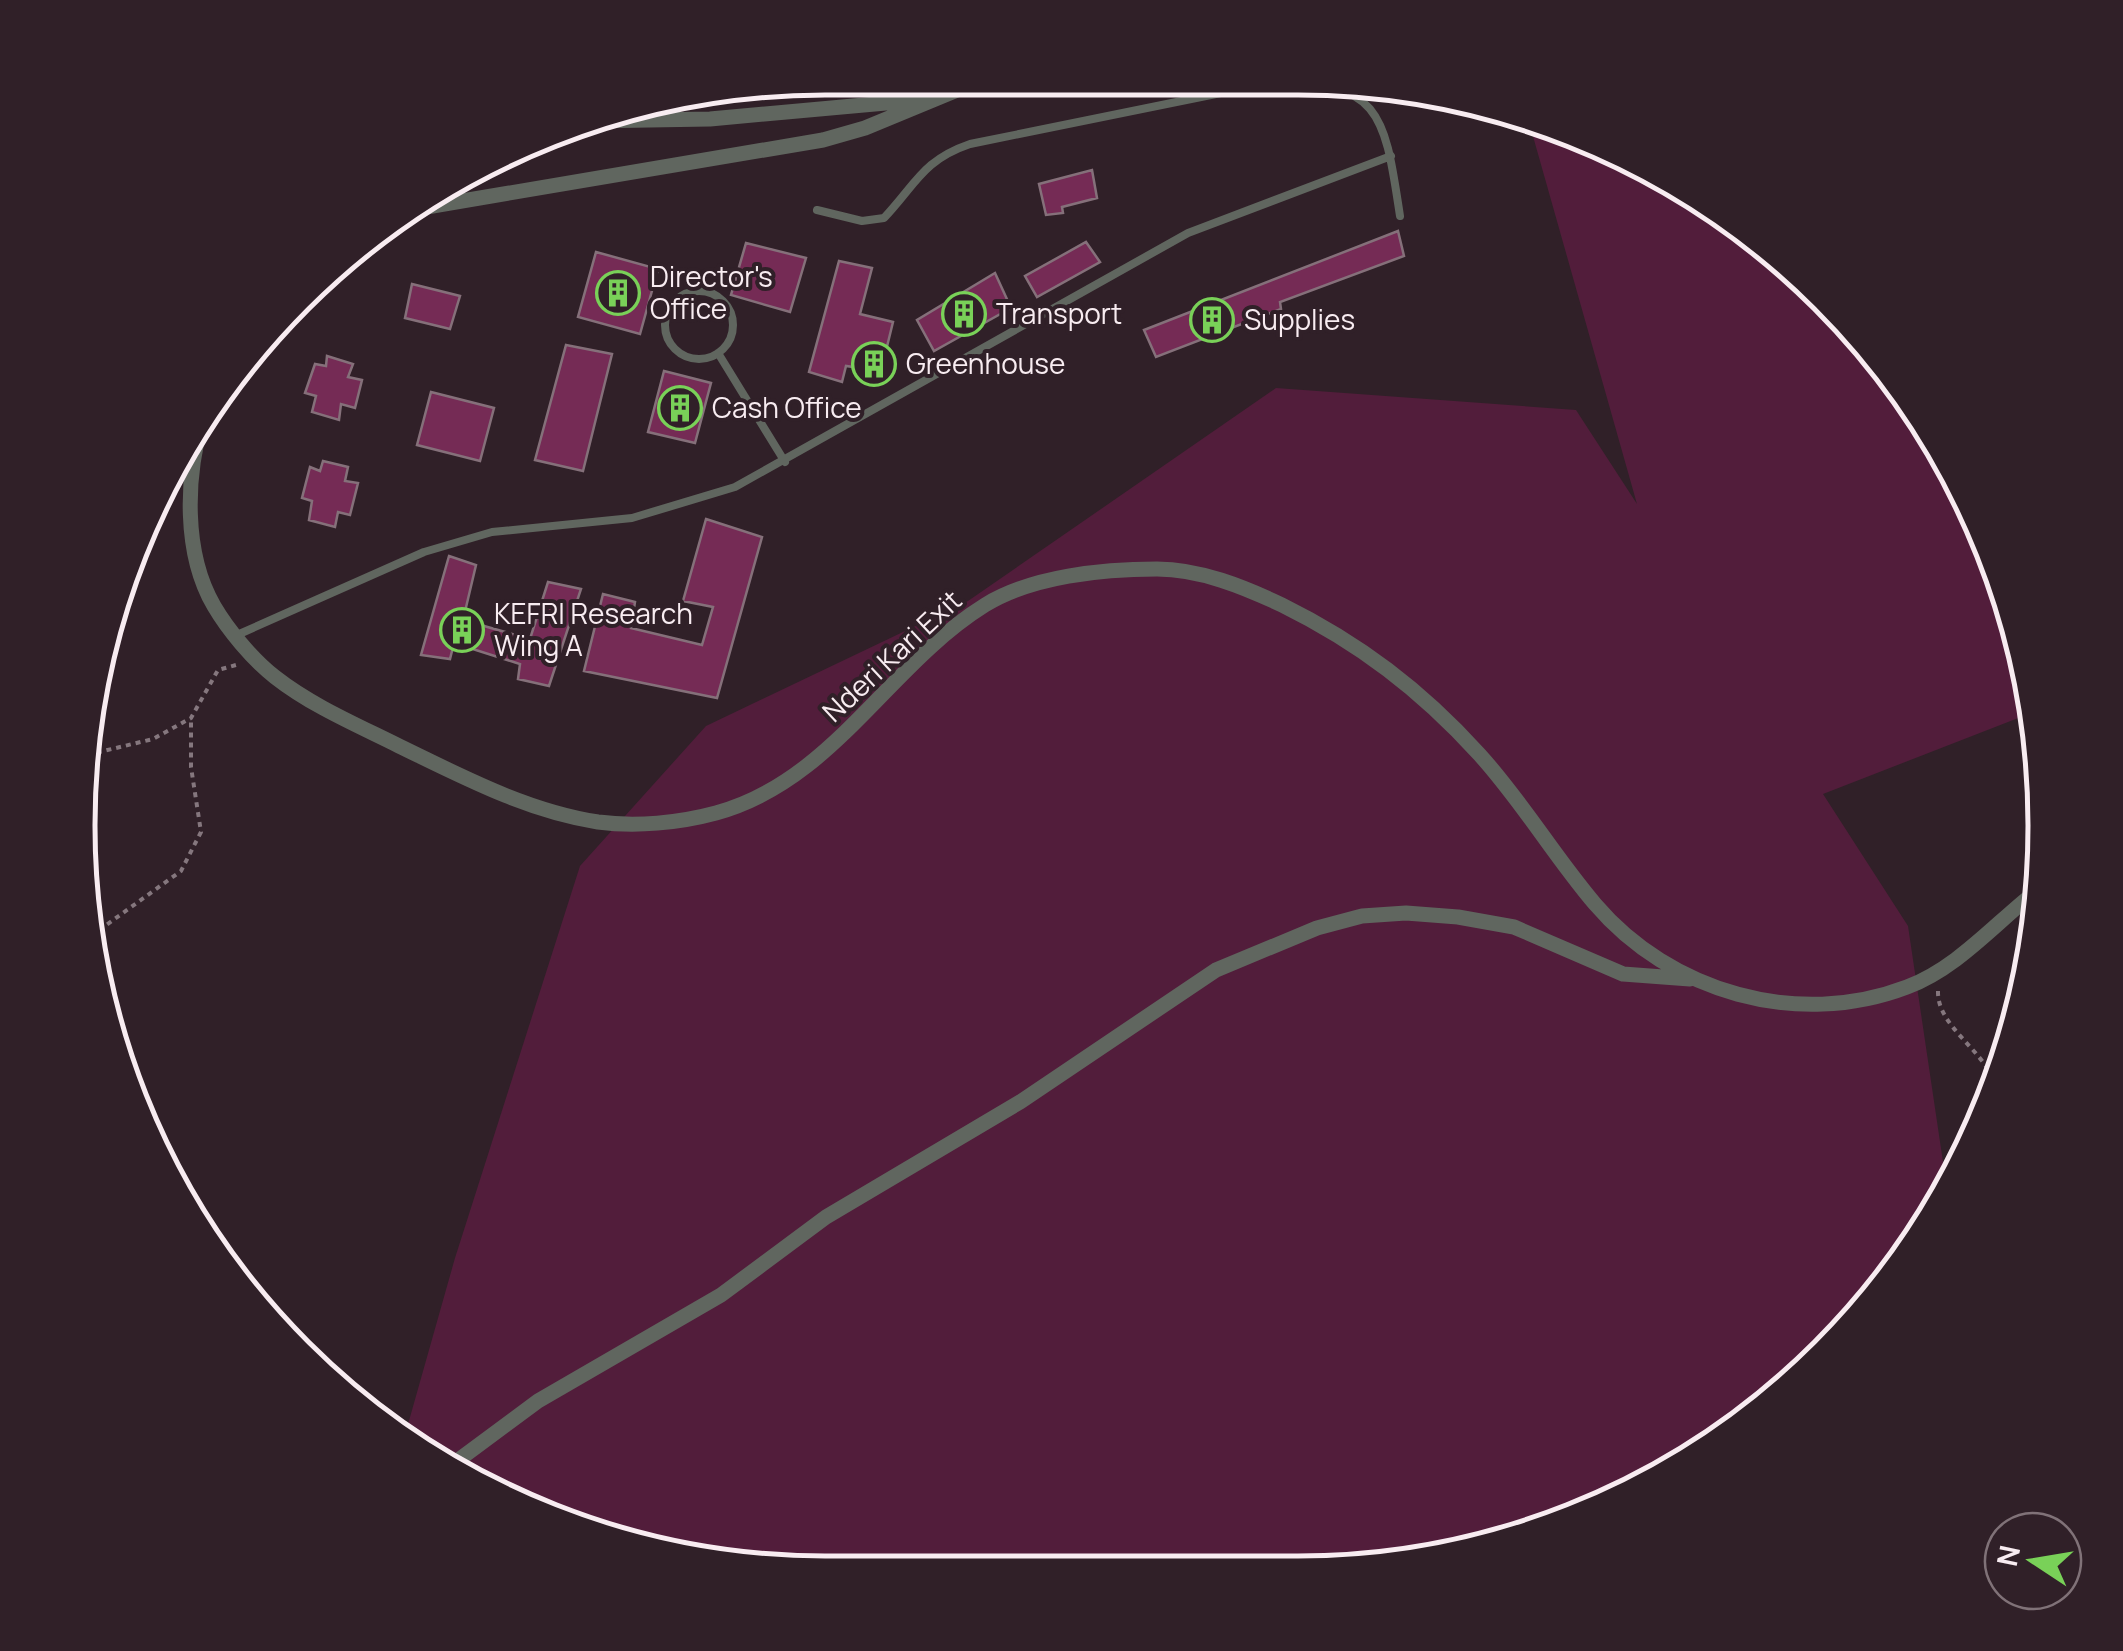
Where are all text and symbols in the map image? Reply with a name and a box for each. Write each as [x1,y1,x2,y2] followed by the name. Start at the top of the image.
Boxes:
[650,257,773,327] place label: Director's Office
[595,270,641,316] building icon: Director's Office
[941,291,987,337] building icon: Transport
[996,294,1122,332] place label: Transport
[1189,297,1235,343] building icon: Supplies
[1244,300,1355,338] place label: Supplies
[851,341,897,387] building icon: Greenhouse
[906,344,1065,382] place label: Greenhouse
[657,385,703,431] building icon: Cash Office
[712,388,862,426] place label: Cash Office
[814,581,969,730] street label: Nderi Kari Exit
[494,594,693,664] place label: KEFRI Research Wing A
[439,607,485,653] building icon: KEFRI Research Wing A
[1983,1511,2083,1611] north arrow
[1987,1542,2028,1569] text: N

